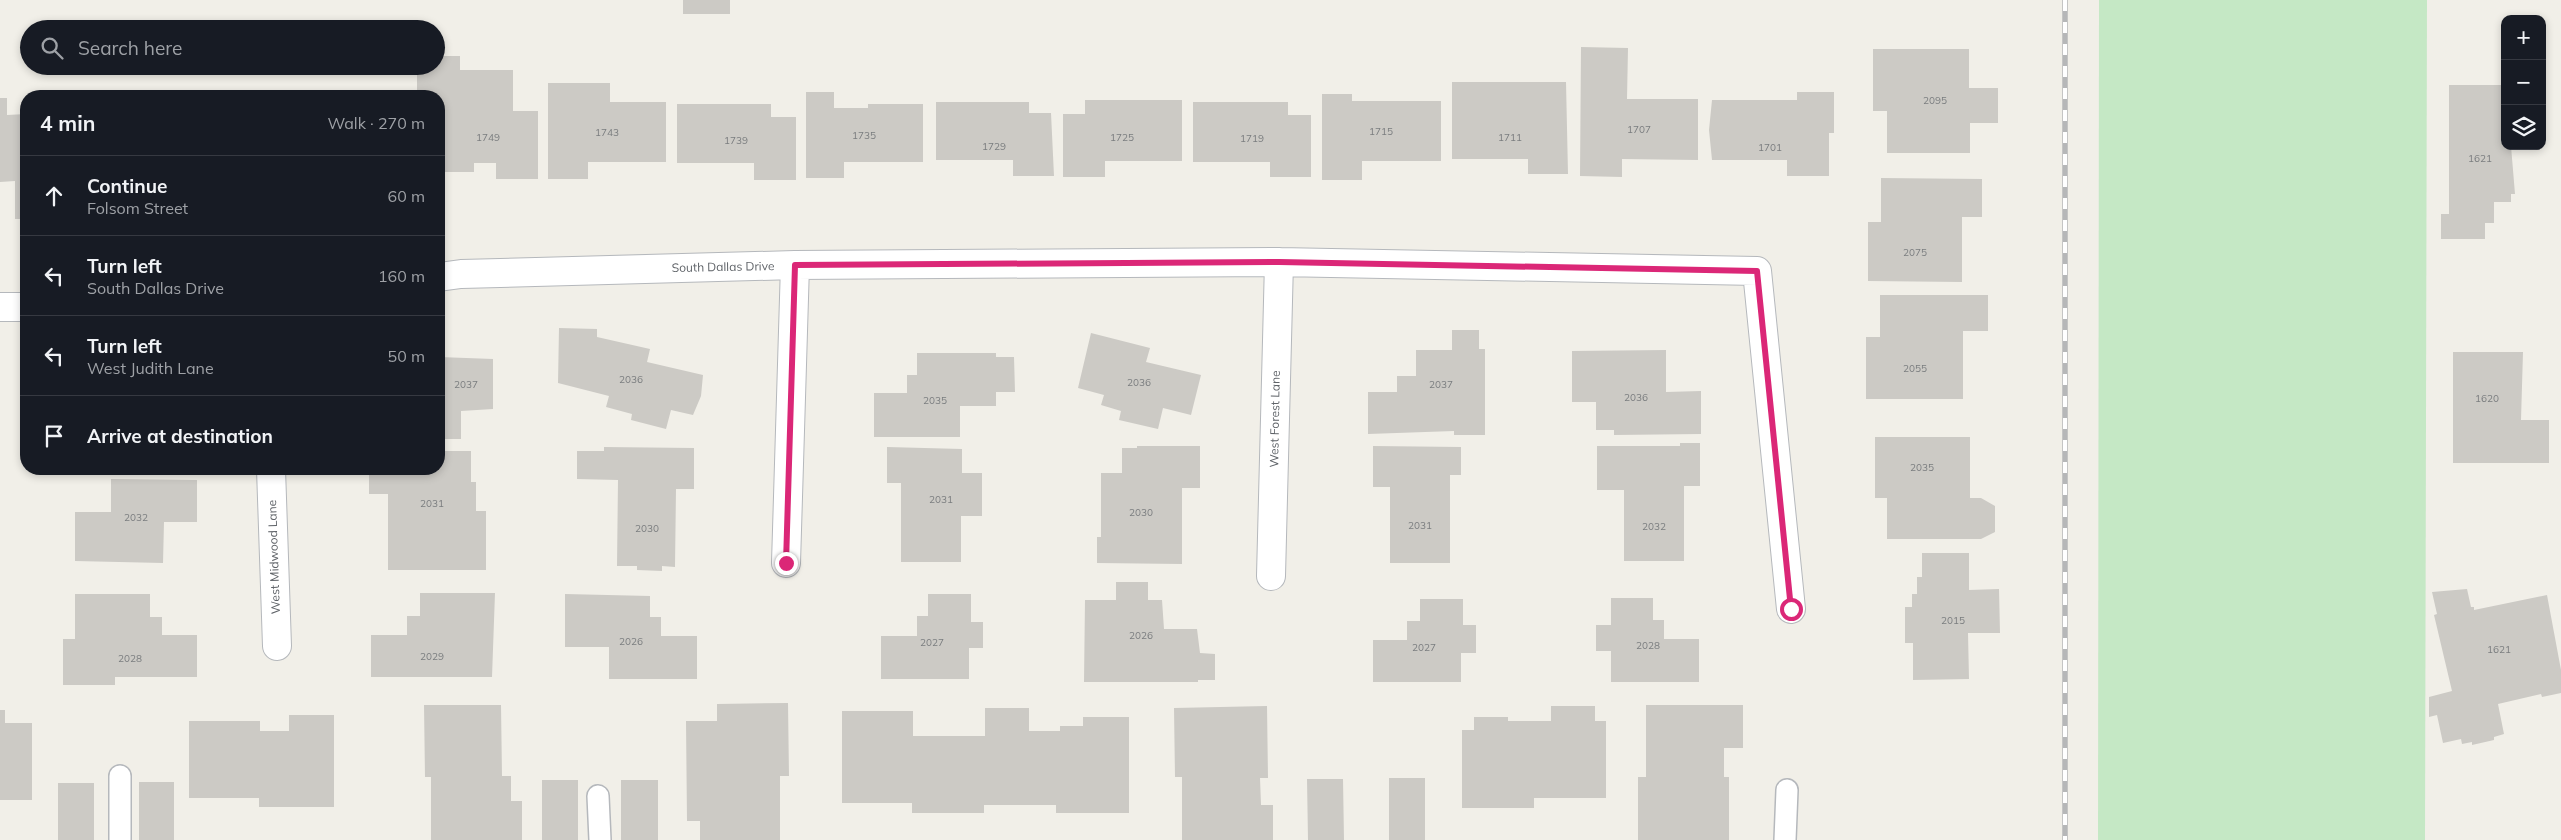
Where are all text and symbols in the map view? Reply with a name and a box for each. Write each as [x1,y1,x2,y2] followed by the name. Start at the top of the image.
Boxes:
[2501,15,2546,150] map controls
[2501,15,2546,60] button: +
[20,20,445,75] search box
[38,34,66,62] icon: search
[78,36,182,60] text: Search here
[2501,60,2546,105] button: −
[1923,94,1947,107] house number: 2095
[2501,105,2546,150] button: layers
[40,110,95,136] text: 4 min
[327,113,425,133] text: Walk · 270 m
[1627,123,1651,136] house number: 1707
[1369,125,1393,138] house number: 1715
[595,126,619,139] house number: 1743
[852,129,876,142] house number: 1735
[476,131,500,144] house number: 1749
[1110,131,1134,144] house number: 1725
[1498,131,1522,144] house number: 1711
[1240,132,1264,145] house number: 1719
[724,134,748,147] house number: 1739
[982,140,1006,153] house number: 1729
[1758,141,1782,154] house number: 1701
[2468,152,2492,165] house number: 1621
[87,174,167,198] text: Continue
[40,182,68,210] icon: ahead
[388,186,425,206] text: 60 m
[87,198,188,218] text: Folsom Street
[1903,246,1927,259] house number: 2075
[87,254,162,278] text: Turn left
[671,258,774,275] street label: South Dallas Drive
[40,262,68,290] icon: left
[378,266,425,286] text: 160 m
[87,278,224,298] text: South Dallas Drive
[87,334,162,358] text: Turn left
[40,342,68,370] icon: left
[388,346,425,366] text: 50 m
[87,358,214,378] text: West Judith Lane
[1903,362,1927,375] house number: 2055
[1266,370,1283,468] street label: West Forest Lane
[619,373,643,386] house number: 2036
[1127,376,1151,389] house number: 2036
[454,378,478,391] house number: 2037
[1429,378,1453,391] house number: 2037
[1624,391,1648,404] house number: 2036
[2475,392,2499,405] house number: 1620
[923,394,947,407] house number: 2035
[40,422,68,450] icon: arrive
[87,424,273,448] text: Arrive at destination
[1910,461,1934,474] house number: 2035
[929,493,953,506] house number: 2031
[420,497,444,510] house number: 2031
[264,500,283,614] street label: West Midwood Lane
[1129,506,1153,519] house number: 2030
[124,511,148,524] house number: 2032
[1408,519,1432,532] house number: 2031
[1642,520,1666,533] house number: 2032
[635,522,659,535] house number: 2030
[775,552,798,575] route end
[1780,598,1803,621] route start
[1941,614,1965,627] house number: 2015
[1129,629,1153,642] house number: 2026
[619,635,643,648] house number: 2026
[920,636,944,649] house number: 2027
[1636,639,1660,652] house number: 2028
[1412,641,1436,654] house number: 2027
[2487,643,2511,656] house number: 1621
[420,650,444,663] house number: 2029
[118,652,142,665] house number: 2028

